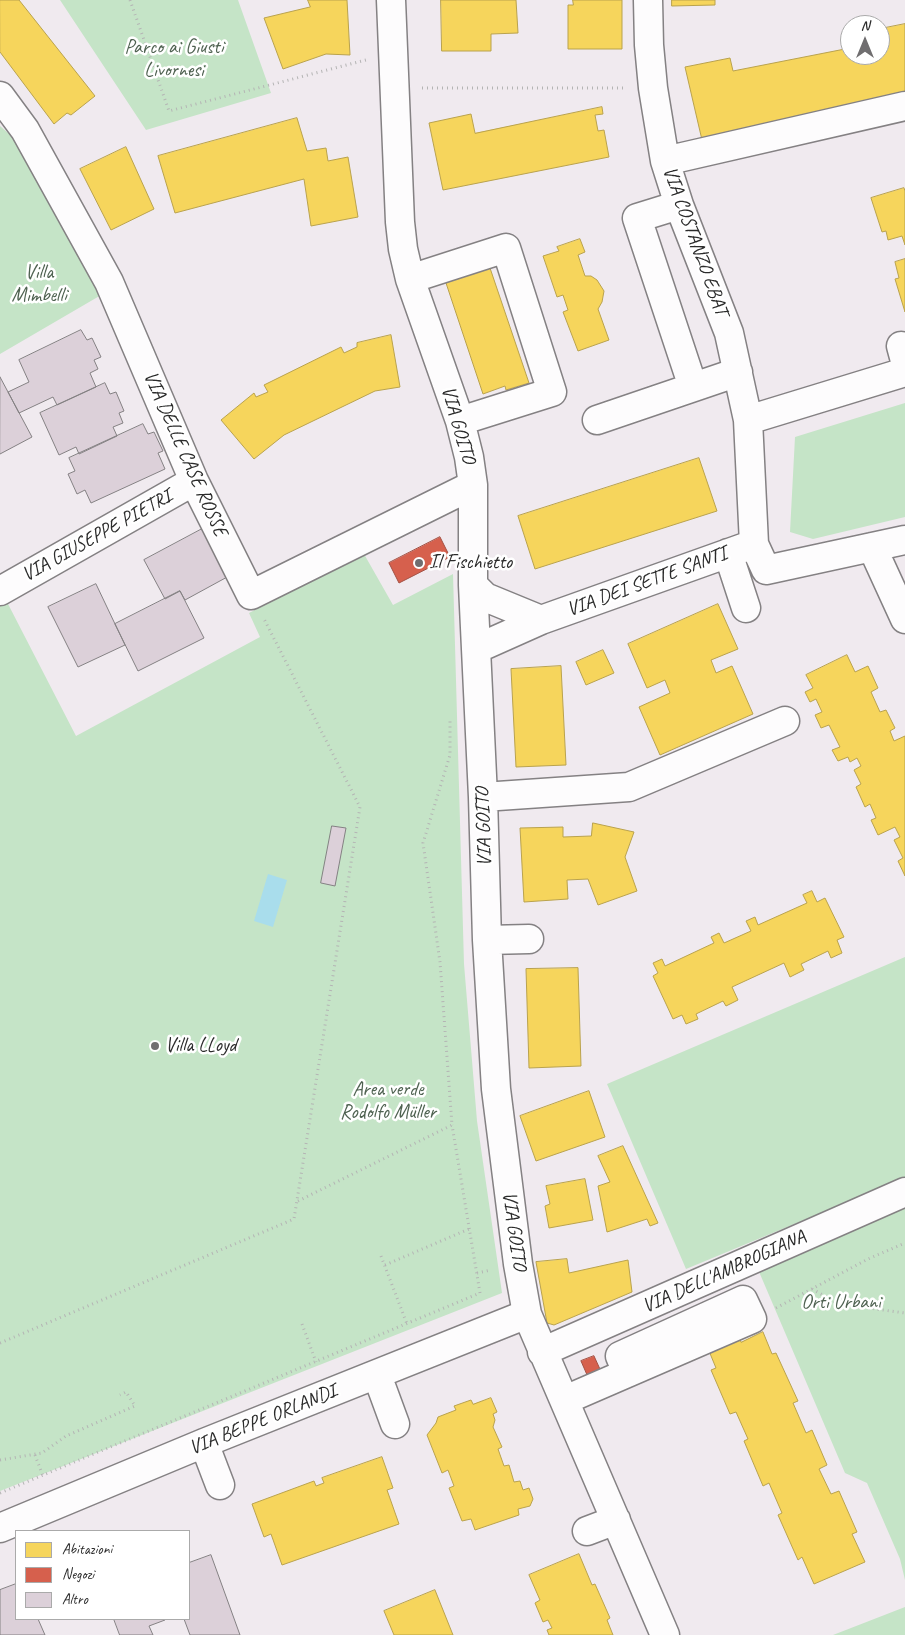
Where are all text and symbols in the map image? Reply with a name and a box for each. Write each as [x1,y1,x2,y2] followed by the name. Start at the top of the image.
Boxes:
[840,15,890,65] north arrow
[861,17,869,34] text: N
[125,36,223,83] park label: Parco ai Giusti Livornesi
[657,163,733,319] street label: VIA COSTANZO EBAT
[11,261,67,308] park label: Villa Mimbelli
[138,368,232,540] street label: VIA DELLE CASE ROSSE
[436,384,480,466] street label: VIA GOITO
[18,485,176,587] street label: VIA GIUSEPPE PIETRI
[564,542,730,622] street label: VIA DEI SETTE SANTI
[429,551,512,575] place label: Il Fischietto
[413,557,425,569] marker: Il Fischietto
[471,787,497,867] street label: VIA GOITO
[165,1034,236,1058] place label: Villa LLoyd
[149,1040,161,1052] marker: Villa LLoyd
[340,1078,436,1125] park label: Area verde Rodolfo Müller
[497,1190,531,1272] street label: VIA GOITO
[639,1225,809,1319] street label: VIA DELL'AMBROGIANA
[801,1291,881,1315] park label: Orti Urbani
[186,1379,340,1461] street label: VIA BEPPE ORLANDI
[15,1530,190,1620] legend
[62,1540,112,1559] text: Abitazioni
[62,1565,94,1584] text: Negozi
[62,1590,88,1609] text: Altro

